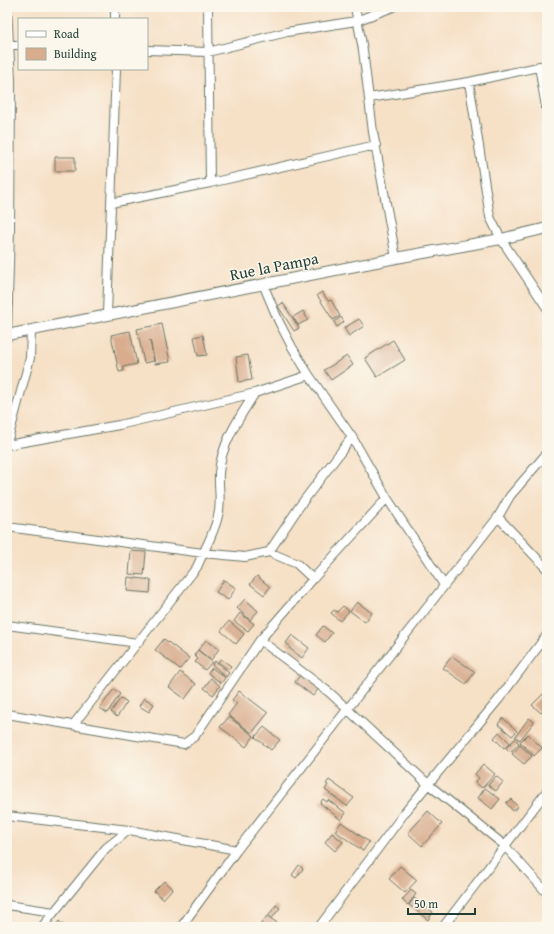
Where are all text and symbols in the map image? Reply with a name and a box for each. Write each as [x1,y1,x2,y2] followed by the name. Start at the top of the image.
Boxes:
[18,18,148,70] legend
[54,25,80,42] text: Road
[54,45,97,62] text: Building
[228,246,321,286] street label: Rue la Pampa
[408,890,475,916] scale bar
[414,895,438,912] text: 50 m

